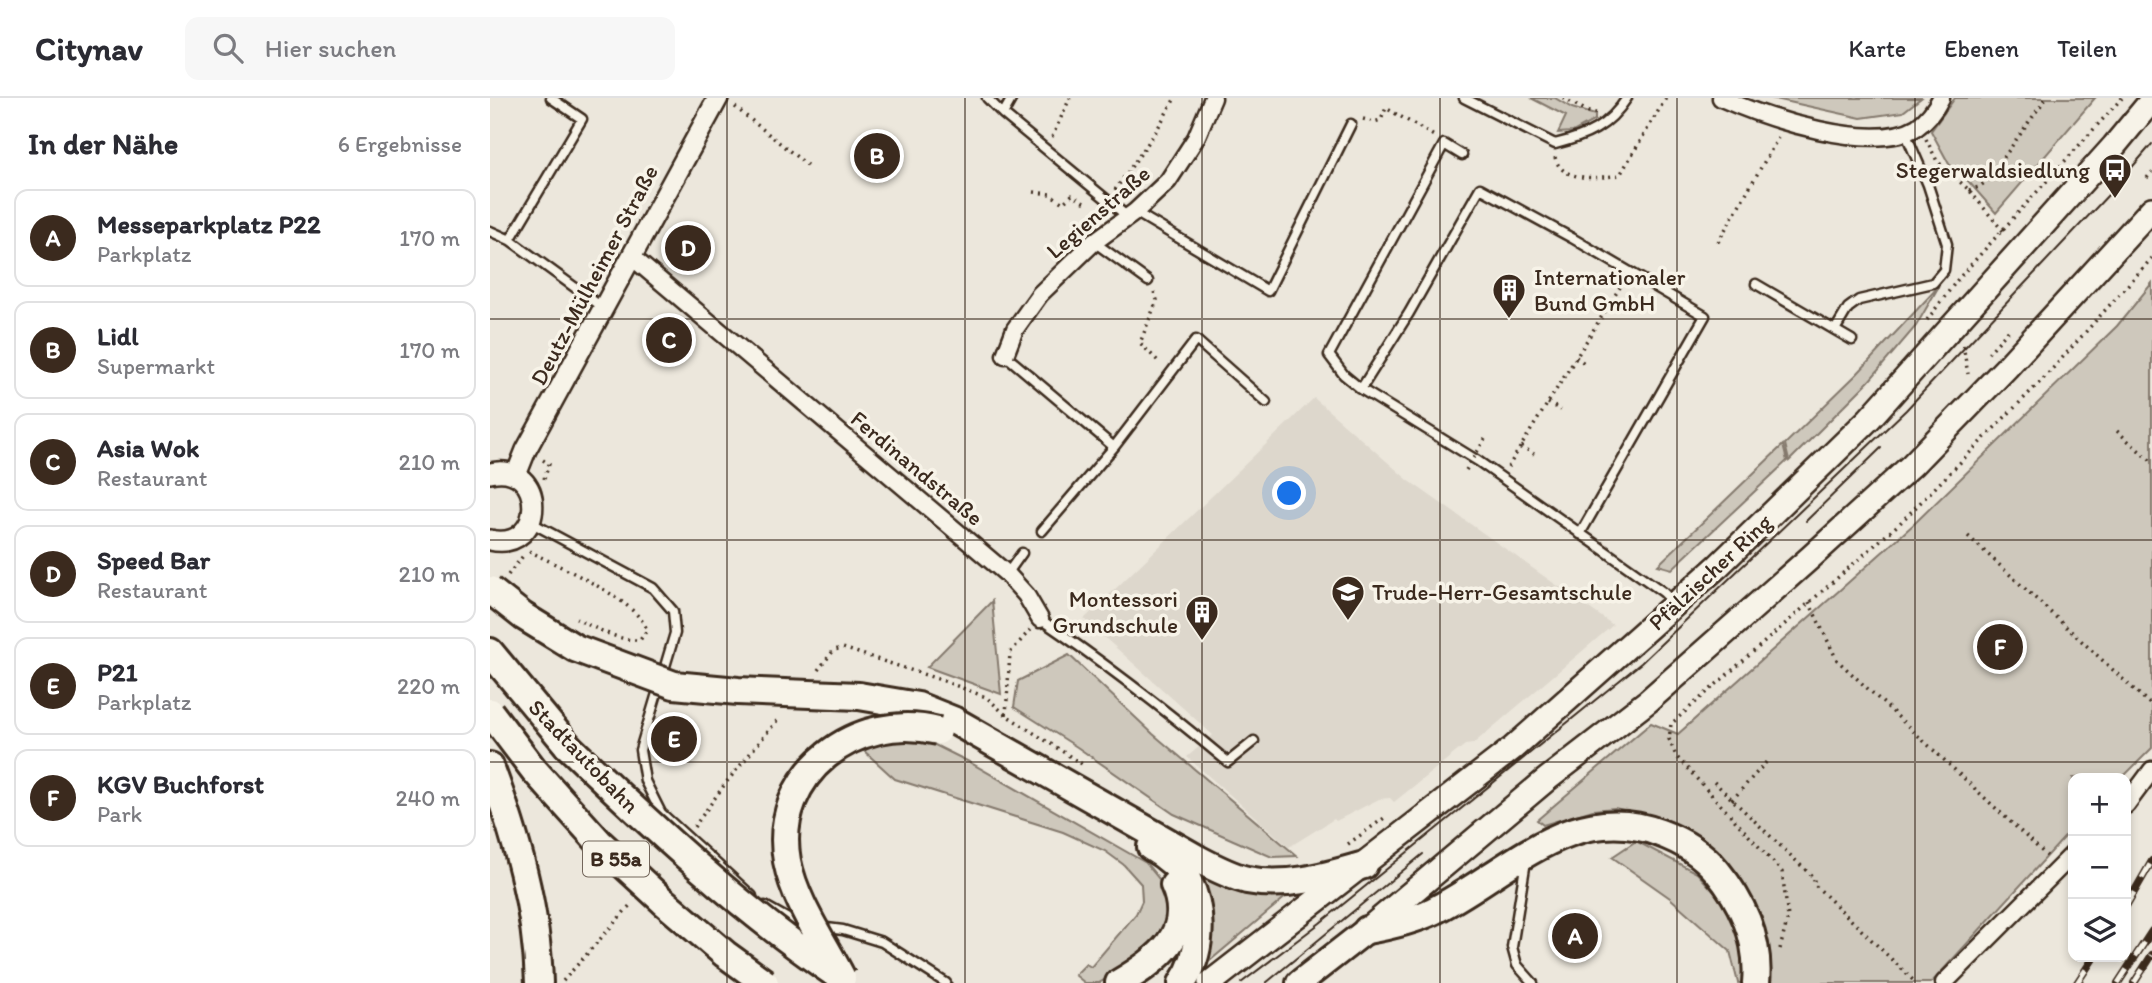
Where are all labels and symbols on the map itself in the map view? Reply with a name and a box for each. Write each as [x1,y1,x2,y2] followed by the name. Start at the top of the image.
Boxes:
[854,130,900,182] pin: B
[2096,151,2134,200] bus stop icon: Stegerwaldsiedlung
[1896,156,2090,184] place label: Stegerwaldsiedlung
[1040,159,1156,265] street label: Legienstraße
[524,160,664,390] street label: Deutz-Mülheimer Straße
[665,222,711,274] pin: D
[1534,263,1686,317] place label: Internationaler Bund GmbH
[1490,271,1528,320] building icon: Internationaler Bund GmbH
[646,314,692,366] pin: C
[845,404,989,532] street label: Ferdinandstraße
[1272,476,1306,510] your location
[1643,508,1778,636] street label: Pfälzischer Ring
[1329,573,1367,622] school or university icon: Trude-Herr-Gesamtschule
[1372,578,1632,606] place label: Trude-Herr-Gesamtschule
[1052,585,1178,639] place label: Montessori Grundschule
[1183,593,1221,642] building icon: Montessori Grundschule
[1977,621,2023,673] pin: F
[523,693,645,819] street label: Stadtautobahn
[651,713,697,765] pin: E
[583,842,649,876] road number: B 55a
[1552,910,1598,962] pin: A

